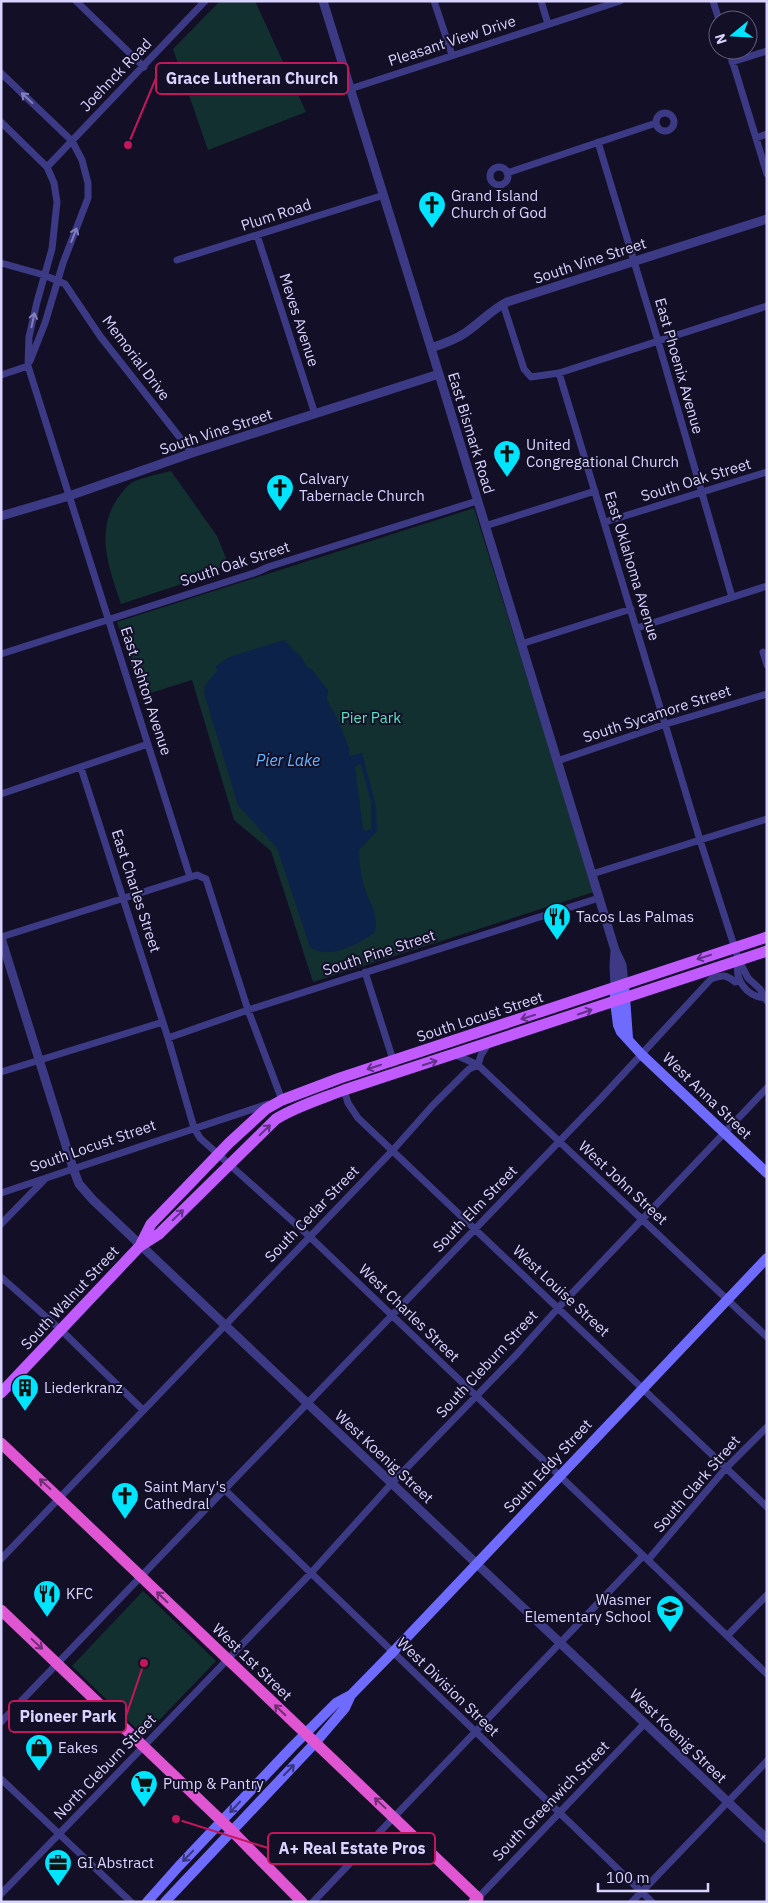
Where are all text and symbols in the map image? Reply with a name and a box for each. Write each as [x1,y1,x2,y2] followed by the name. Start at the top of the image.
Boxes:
[708,10,758,60] north arrow
[386,11,518,70] street label: Pleasant View Drive
[711,31,731,47] text: N
[76,34,155,115] street label: Joehnck Road
[156,63,348,94] callout: Grace Lutheran Church
[166,68,338,88] text: Grace Lutheran Church
[20,92,33,104] one-way arrow
[451,186,547,222] place label: Grand Island Church of God
[417,190,447,229] church icon: Grand Island Church of God
[238,194,313,235] street label: Plum Road
[70,228,79,243] one-way arrow
[531,233,649,288] street label: South Vine Street
[275,271,323,369] street label: Meves Avenue
[651,296,708,436] street label: East Phoenix Avenue
[98,311,175,404] street label: Memorial Drive
[29,312,38,328] one-way arrow
[444,370,499,496] street label: East Bismark Road
[157,404,275,459] street label: South Vine Street
[526,435,679,471] place label: United Congregational Church
[492,439,522,478] church icon: United Congregational Church
[638,454,753,505] street label: South Oak Street
[299,469,425,505] place label: Calvary Tabernacle Church
[265,473,295,512] church icon: Calvary Tabernacle Church
[601,489,664,643] street label: East Oklahoma Avenue
[178,537,292,590] street label: South Oak Street
[117,624,176,757] street label: East Ashton Avenue
[580,681,733,746] street label: South Sycamore Street
[341,708,401,727] park label: Pier Park
[256,750,320,770] water label: Pier Lake
[108,827,165,955] street label: East Charles Street
[542,902,572,941] restaurant icon: Tacos Las Palmas
[576,907,694,926] place label: Tacos Las Palmas
[320,925,438,980] street label: South Pine Street
[696,953,712,963] one-way arrow
[414,987,546,1046] street label: South Locust Street
[577,1007,592,1016] one-way arrow
[520,1012,536,1022] one-way arrow
[659,1048,756,1143] street label: West Anna Street
[422,1057,438,1067] one-way arrow
[366,1063,382,1073] one-way arrow
[27,1115,158,1176] street label: South Locust Street
[259,1124,271,1136] one-way arrow
[575,1136,672,1229] street label: West John Street
[261,1161,363,1266] street label: South Cedar Street
[428,1161,521,1256] street label: South Elm Street
[172,1209,184,1222] one-way arrow
[509,1241,614,1340] street label: West Louise Street
[17,1242,123,1354] street label: South Walnut Street
[355,1260,464,1366] street label: West Charles Street
[432,1306,542,1422] street label: South Cleburn Street
[10,1373,40,1412] building icon: Liederkranz
[44,1378,123,1397] place label: Liederkranz
[331,1406,438,1507] street label: West Koenig Street
[499,1415,596,1516] street label: South Eddy Street
[649,1431,744,1536] street label: South Clark Street
[144,1477,226,1513] place label: Saint Mary's Cathedral
[39,1478,52,1490] one-way arrow
[110,1481,140,1520] church icon: Saint Mary's Cathedral
[32,1579,62,1618] restaurant icon: KFC
[66,1584,93,1603] place label: KFC
[524,1590,651,1626] place label: Wasmer Elementary School
[156,1591,169,1603] one-way arrow
[655,1594,685,1633] school or university icon: Wasmer Elementary School
[209,1619,296,1704] street label: West 1st Street
[393,1633,504,1740] street label: West Division Street
[30,1638,43,1650] one-way arrow
[626,1684,731,1787] street label: West Koenig Street
[9,1701,126,1732] callout: Pioneer Park
[274,1704,286,1716] one-way arrow
[20,1706,117,1726] text: Pioneer Park
[49,1710,160,1823] street label: North Cleburn Street
[24,1733,54,1772] shop icon: Eakes
[488,1737,613,1865] street label: South Greenwich Street
[58,1738,98,1757] place label: Eakes
[283,1764,295,1776] one-way arrow
[129,1769,159,1808] supermarket icon: Pump & Pantry
[163,1774,264,1793] place label: Pump & Pantry
[373,1797,386,1809] one-way arrow
[229,1801,241,1813] one-way arrow
[268,1833,435,1864] callout: A+ Real Estate Pros
[278,1838,426,1858] text: A+ Real Estate Pros
[43,1848,73,1887] office icon: GI Abstract
[182,1850,194,1863] one-way arrow
[77,1853,154,1872] place label: GI Abstract
[598,1860,708,1892] scale bar
[606,1868,650,1887] text: 100 m

